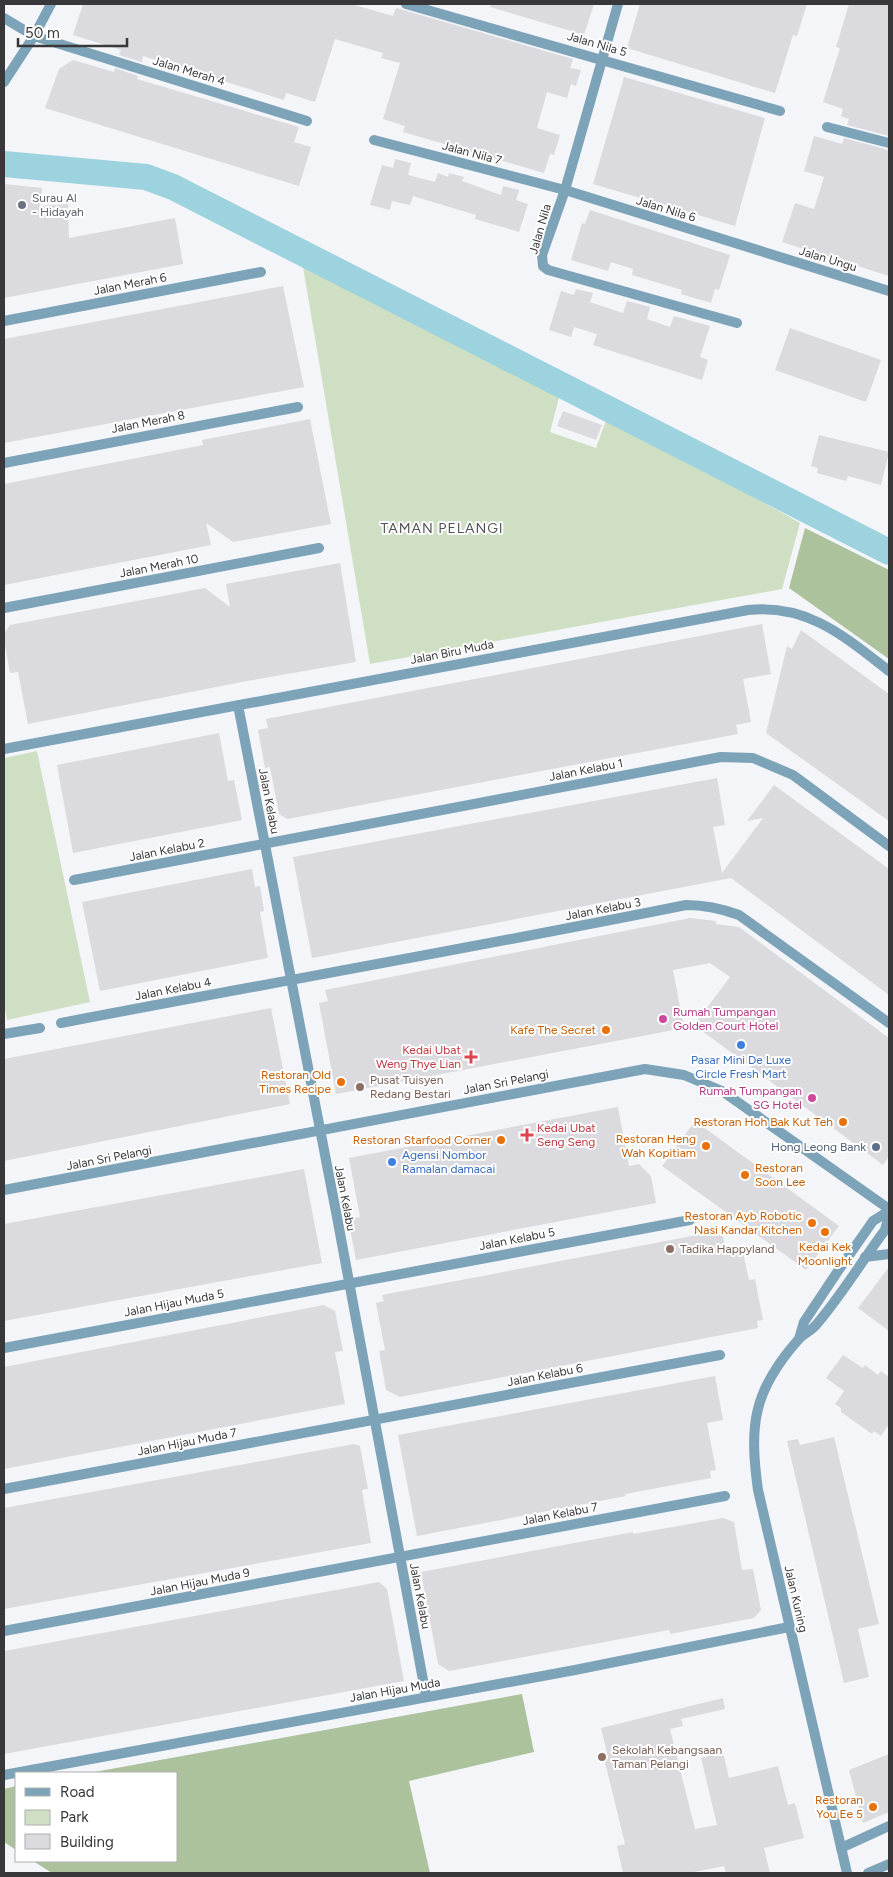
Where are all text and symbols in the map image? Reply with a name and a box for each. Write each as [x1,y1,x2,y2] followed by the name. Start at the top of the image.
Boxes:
[18,15,126,47] scale bar
[25,24,60,42] text: 50 m
[566,29,629,59] street label: Jalan Nila 5
[151,53,227,89] street label: Jalan Merah 4
[441,138,504,168] street label: Jalan Nila 7
[32,191,84,219] place label: Surau Al - Hidayah
[635,193,698,225] street label: Jalan Nila 6
[16,199,28,211] marker: Surau Al - Hidayah
[526,202,554,256] street label: Jalan Nila
[797,244,859,274] street label: Jalan Ungu
[92,270,168,298] street label: Jalan Merah 6
[110,408,186,436] street label: Jalan Merah 8
[380,520,504,537] district label: TAMAN PELANGI
[118,551,200,580] street label: Jalan Merah 10
[409,637,495,667] street label: Jalan Biru Muda
[548,756,624,784] street label: Jalan Kelabu 1
[256,767,282,835] street label: Jalan Kelabu
[128,836,206,864] street label: Jalan Kelabu 2
[564,895,642,923] street label: Jalan Kelabu 3
[134,975,213,1003] street label: Jalan Kelabu 4
[673,1005,779,1033] place label: Rumah Tumpangan Golden Court Hotel
[657,1013,669,1025] marker: Rumah Tumpangan Golden Court Hotel
[510,1023,596,1037] place label: Kafe The Secret
[600,1024,612,1036] marker: Kafe The Secret
[735,1039,747,1051] marker: Pasar Mini De Luxe Circle Fresh Mart
[376,1043,461,1071] place label: Kedai Ubat Weng Thye Lian
[465,1051,477,1063] marker: Kedai Ubat Weng Thye Lian
[691,1053,791,1081] place label: Pasar Mini De Luxe Circle Fresh Mart
[462,1067,550,1097] street label: Jalan Sri Pelangi
[259,1068,331,1096] place label: Restoran Old Times Recipe
[370,1073,451,1101] place label: Pusat Tuisyen Redang Bestari
[335,1076,347,1088] marker: Restoran Old Times Recipe
[354,1081,366,1093] marker: Pusat Tuisyen Redang Bestari
[699,1084,802,1112] place label: Rumah Tumpangan SG Hotel
[806,1092,818,1104] marker: Rumah Tumpangan SG Hotel
[694,1115,833,1129] place label: Restoran Hoh Bak Kut Teh
[837,1116,849,1128] marker: Restoran Hoh Bak Kut Teh
[537,1121,596,1149] place label: Kedai Ubat Seng Seng
[521,1129,533,1141] marker: Kedai Ubat Seng Seng
[616,1132,696,1160] place label: Restoran Heng Wah Kopitiam
[353,1133,491,1147] place label: Restoran Starfood Corner
[495,1134,507,1146] marker: Restoran Starfood Corner
[700,1140,712,1152] marker: Restoran Heng Wah Kopitiam
[771,1140,866,1154] place label: Hong Leong Bank
[870,1141,882,1153] marker: Hong Leong Bank
[65,1143,153,1173] street label: Jalan Sri Pelangi
[402,1148,495,1176] place label: Agensi Nombor Ramalan damacai
[386,1156,398,1168] marker: Agensi Nombor Ramalan damacai
[755,1161,806,1189] place label: Restoran Soon Lee
[332,1164,358,1232] street label: Jalan Kelabu
[739,1169,751,1181] marker: Restoran Soon Lee
[684,1209,803,1237] place label: Restoran Ayb Robotic Nasi Kandar Kitchen
[806,1217,818,1229] marker: Restoran Ayb Robotic Nasi Kandar Kitchen
[478,1225,556,1253] street label: Jalan Kelabu 5
[819,1226,831,1238] marker: Kedai Kek Moonlight
[798,1240,853,1268] place label: Kedai Kek Moonlight
[680,1242,775,1256] place label: Tadika Happyland
[664,1243,676,1255] marker: Tadika Happyland
[123,1286,225,1320] street label: Jalan Hijau Muda 5
[506,1361,584,1389] street label: Jalan Kelabu 6
[136,1425,238,1459] street label: Jalan Hijau Muda 7
[521,1500,599,1528] street label: Jalan Kelabu 7
[407,1562,433,1630] street label: Jalan Kelabu
[782,1564,810,1634] street label: Jalan Kuning
[149,1565,251,1599] street label: Jalan Hijau Muda 9
[349,1675,441,1705] street label: Jalan Hijau Muda
[612,1743,722,1771] place label: Sekolah Kebangsaan Taman Pelangi
[596,1751,608,1763] marker: Sekolah Kebangsaan Taman Pelangi
[15,1772,178,1862] legend
[60,1783,95,1801] text: Road
[815,1793,863,1821] place label: Restoran You Ee 5
[867,1801,879,1813] marker: Restoran You Ee 5
[60,1808,89,1826] text: Park
[60,1833,114,1851] text: Building

